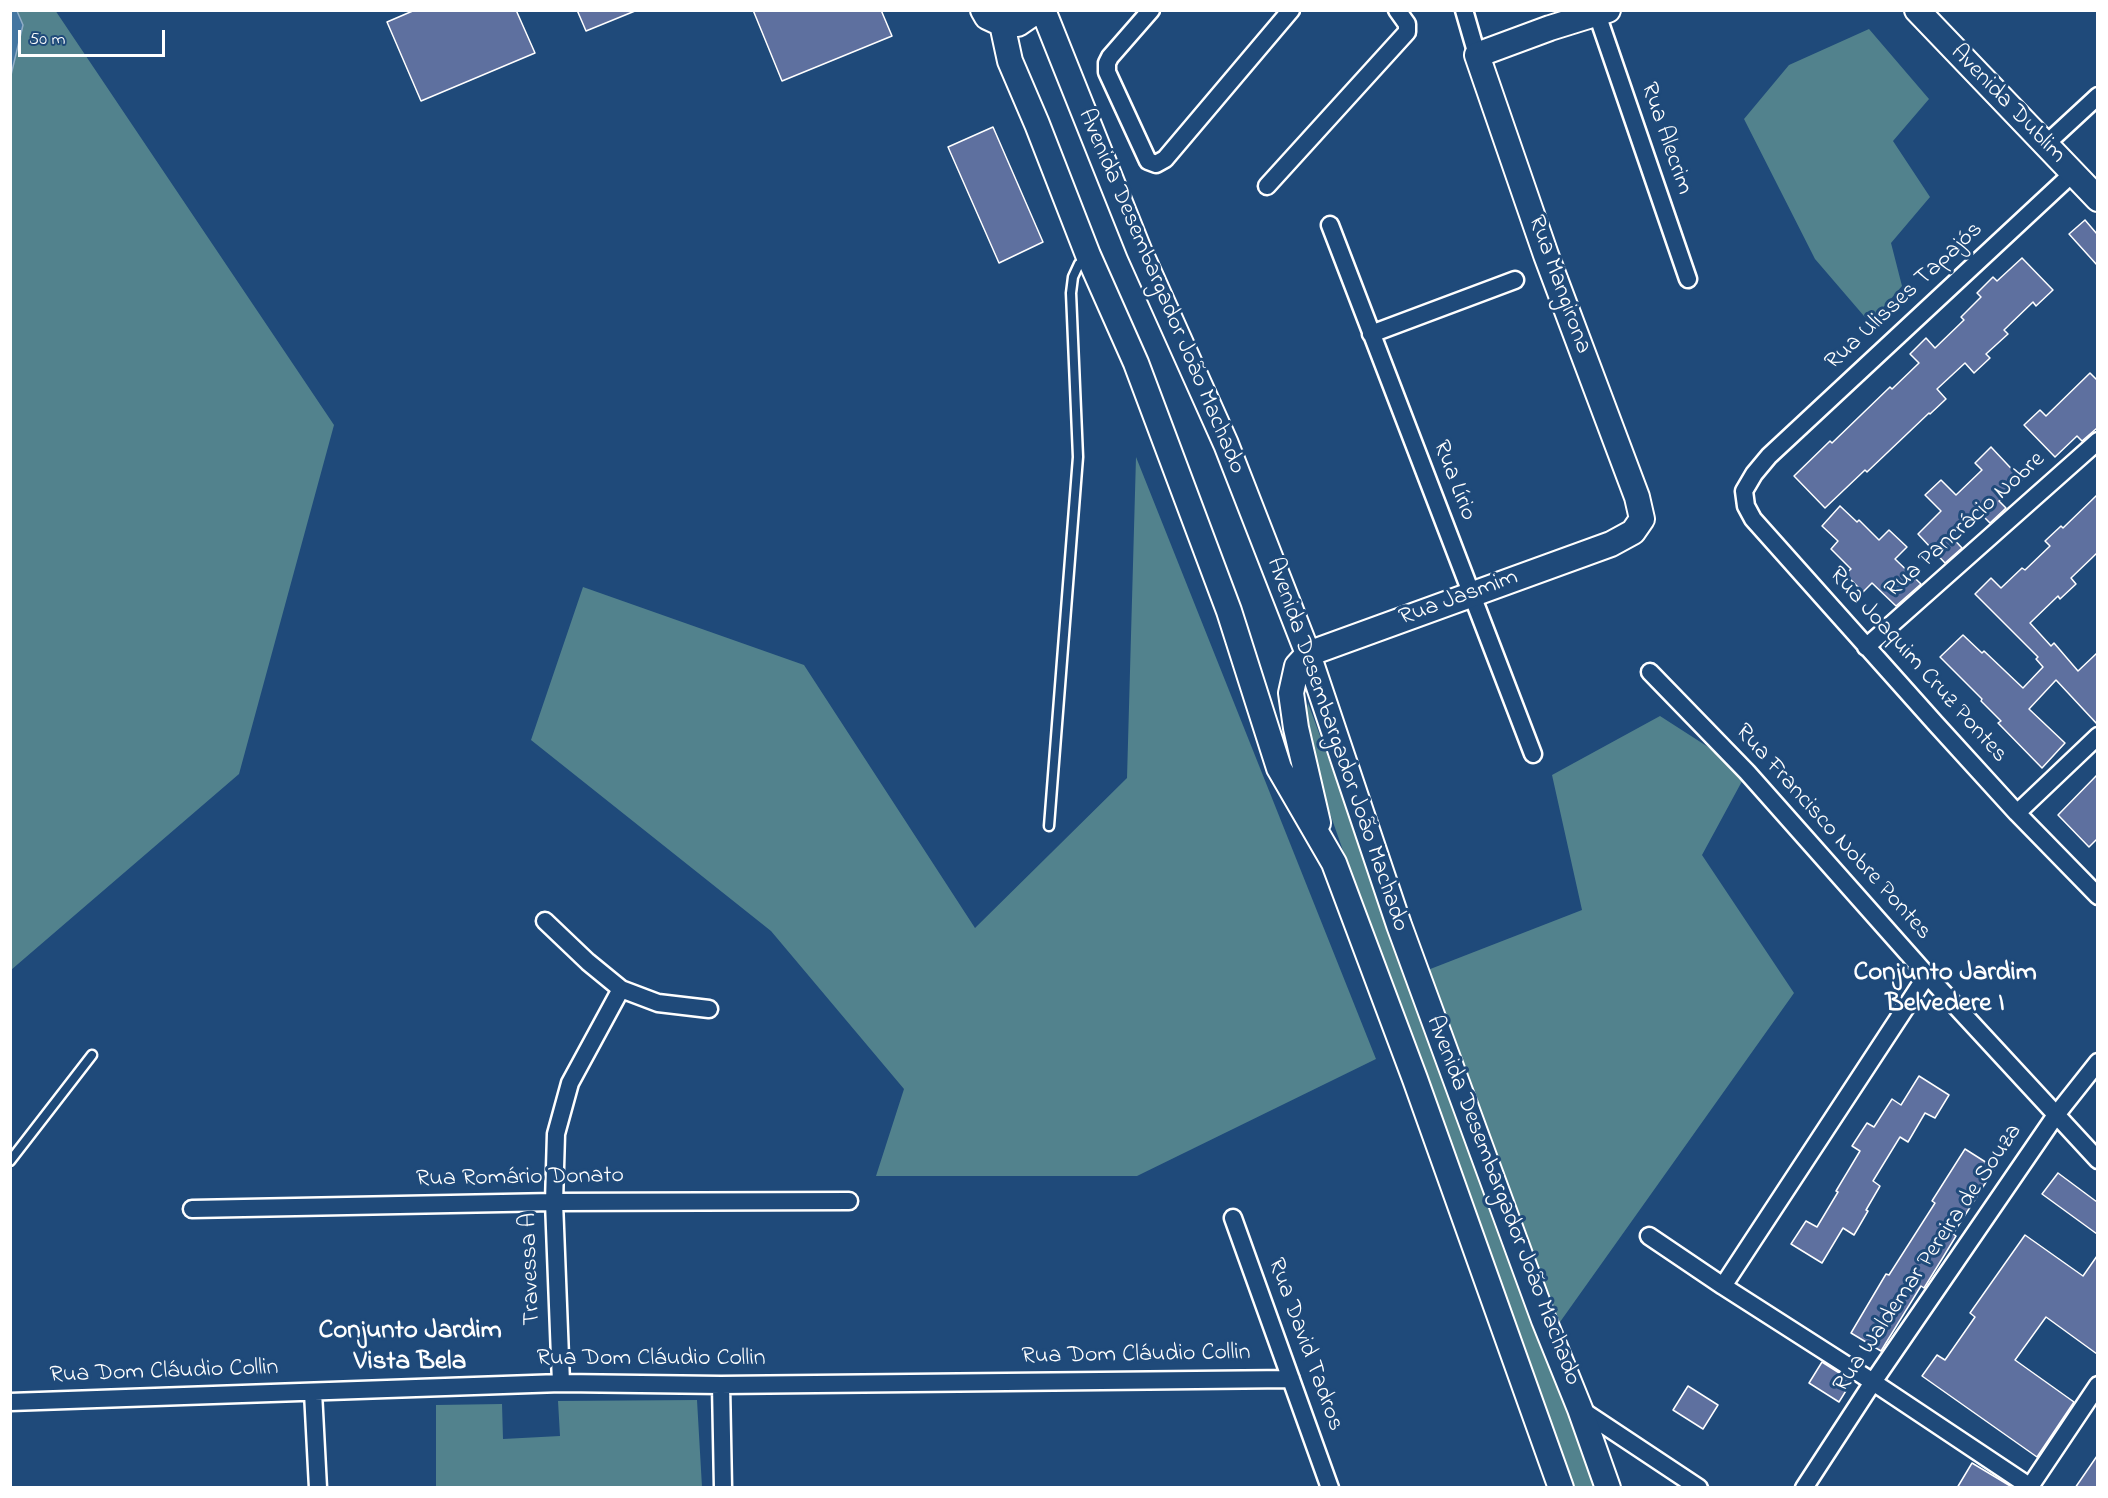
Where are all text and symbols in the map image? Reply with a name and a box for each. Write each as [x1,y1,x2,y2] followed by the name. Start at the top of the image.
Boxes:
[21,18,168,56] scale bar
[29,27,66,53] text: 50 m
[1943,39,2071,171] street label: Avenida Dublim
[1632,79,1698,199] street label: Rua Alecrim
[1070,105,1250,479] street label: Avenida Desembargador João Machado
[1520,212,1596,358] street label: Rua Mangirona
[1820,217,1990,377] street label: Rua Ulisses Tapajós
[1425,437,1481,525] street label: Rua Lírio
[1880,446,2052,606] street label: Rua Pancrácio Nobre
[1258,554,1414,936] street label: Avenida Desembargador João Machado
[1821,562,2013,770] street label: Rua Joaquim Cruz Pontes
[1396,564,1522,634] street label: Rua Jasmim
[1727,719,1937,947] street label: Rua Francisco Nobre Pontes
[1853,959,2037,1022] district label: Conjunto Jardim Belvedere I
[1418,1012,1586,1390] street label: Avenida Desembargador João Machado
[1828,1119,2030,1399] street label: Rua Waldemar Pereira de Souza
[416,1163,624,1195] street label: Rua Romário Donato
[516,1212,548,1326] street label: Travessa A
[1259,1255,1349,1435] street label: Rua David Tadros
[318,1317,502,1380] district label: Conjunto Jardim Vista Bela
[1021,1340,1251,1372] street label: Rua Dom Cláudio Collin
[536,1346,766,1374] street label: Rua Dom Cláudio Collin
[49,1355,279,1391] street label: Rua Dom Cláudio Collin

